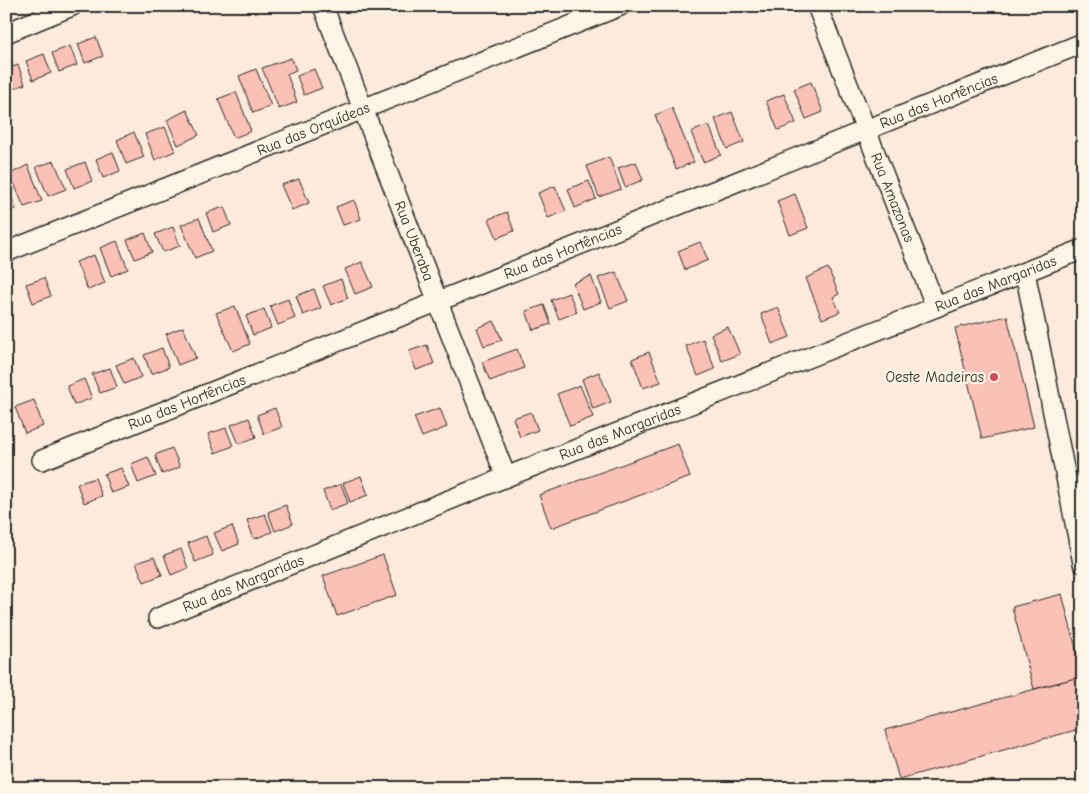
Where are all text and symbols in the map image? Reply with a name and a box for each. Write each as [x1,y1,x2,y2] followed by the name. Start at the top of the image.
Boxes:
[877,69,1000,132] street label: Rua das Hortências
[254,98,372,160] street label: Rua das Orquídeas
[867,150,919,245] street label: Rua Amazonas
[391,198,438,284] street label: Rua Uberaba
[501,220,624,283] street label: Rua das Hortências
[932,251,1059,316] street label: Rua das Margaridas
[885,368,984,386] place label: Oeste Madeiras
[125,370,248,434] street label: Rua das Hortências
[988,371,1000,383] marker: Oeste Madeiras
[557,400,683,464] street label: Rua das Margaridas
[180,551,307,616] street label: Rua das Margaridas

